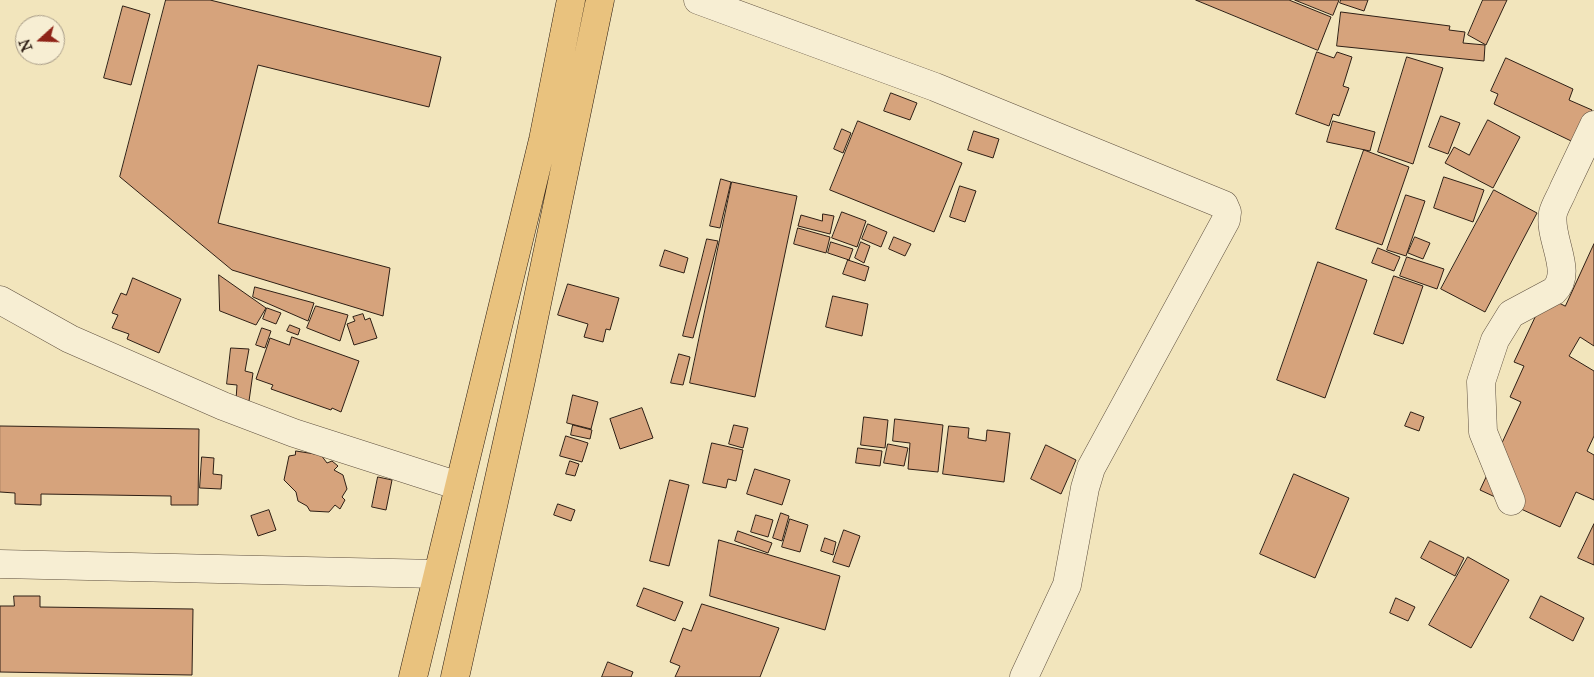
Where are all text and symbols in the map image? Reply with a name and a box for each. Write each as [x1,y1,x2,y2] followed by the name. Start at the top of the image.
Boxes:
[15,15,65,65] north arrow
[16,36,36,53] text: N

